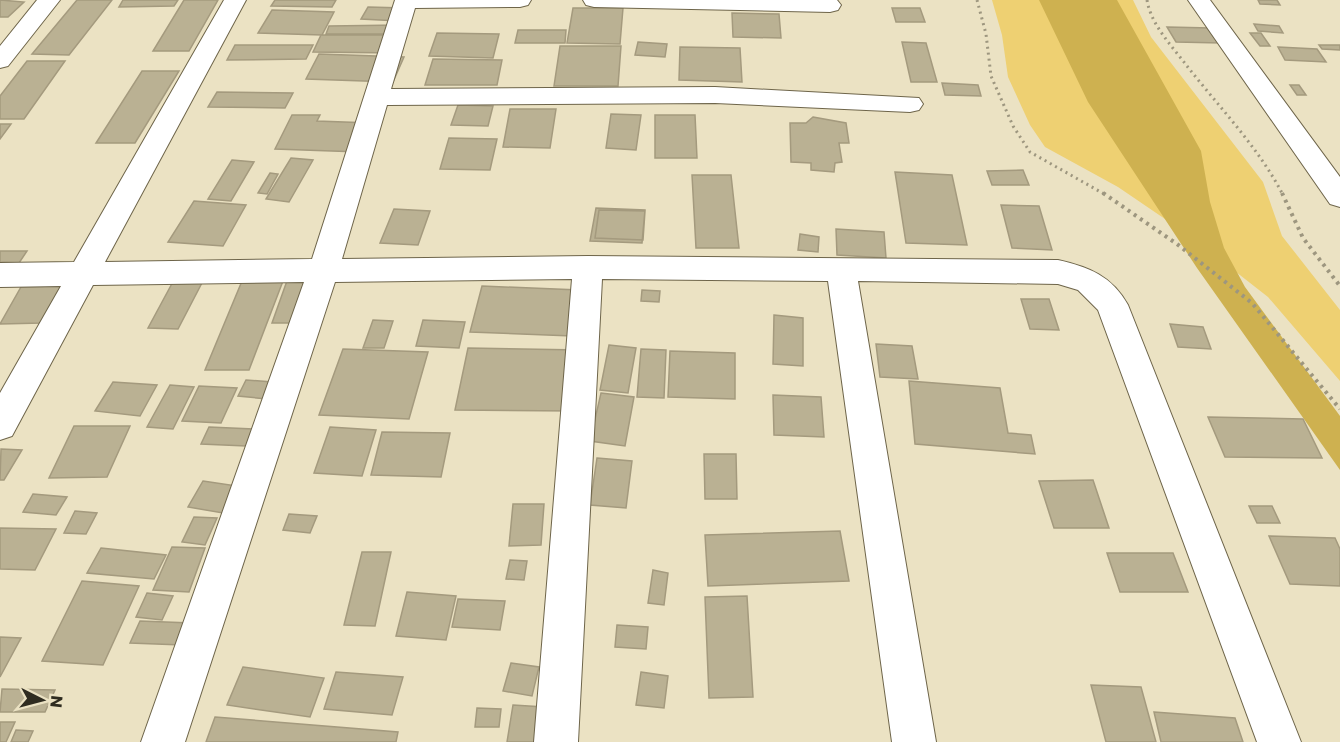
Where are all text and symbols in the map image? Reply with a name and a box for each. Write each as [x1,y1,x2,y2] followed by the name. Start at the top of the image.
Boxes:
[12,670,72,730] north arrow
[44,694,68,709] text: N

